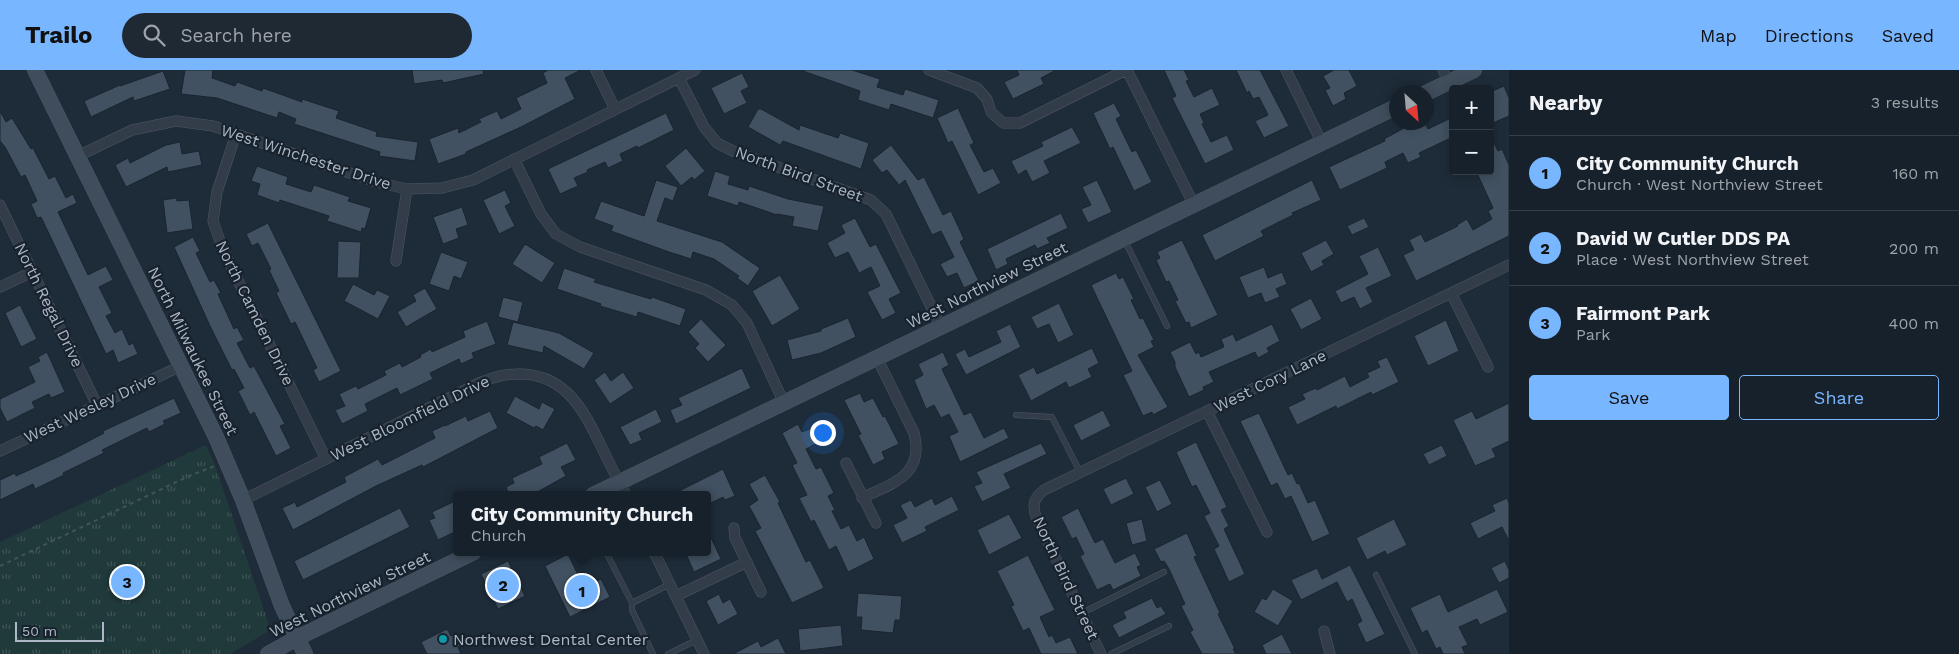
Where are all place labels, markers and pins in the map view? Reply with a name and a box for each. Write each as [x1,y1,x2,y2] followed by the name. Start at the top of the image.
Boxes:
[111,563,143,601] pin: 3
[487,566,519,604] pin: 2
[566,572,598,610] pin: 1
[453,630,649,649] place label: Northwest Dental Center
[437,633,449,645] marker: Northwest Dental Center

